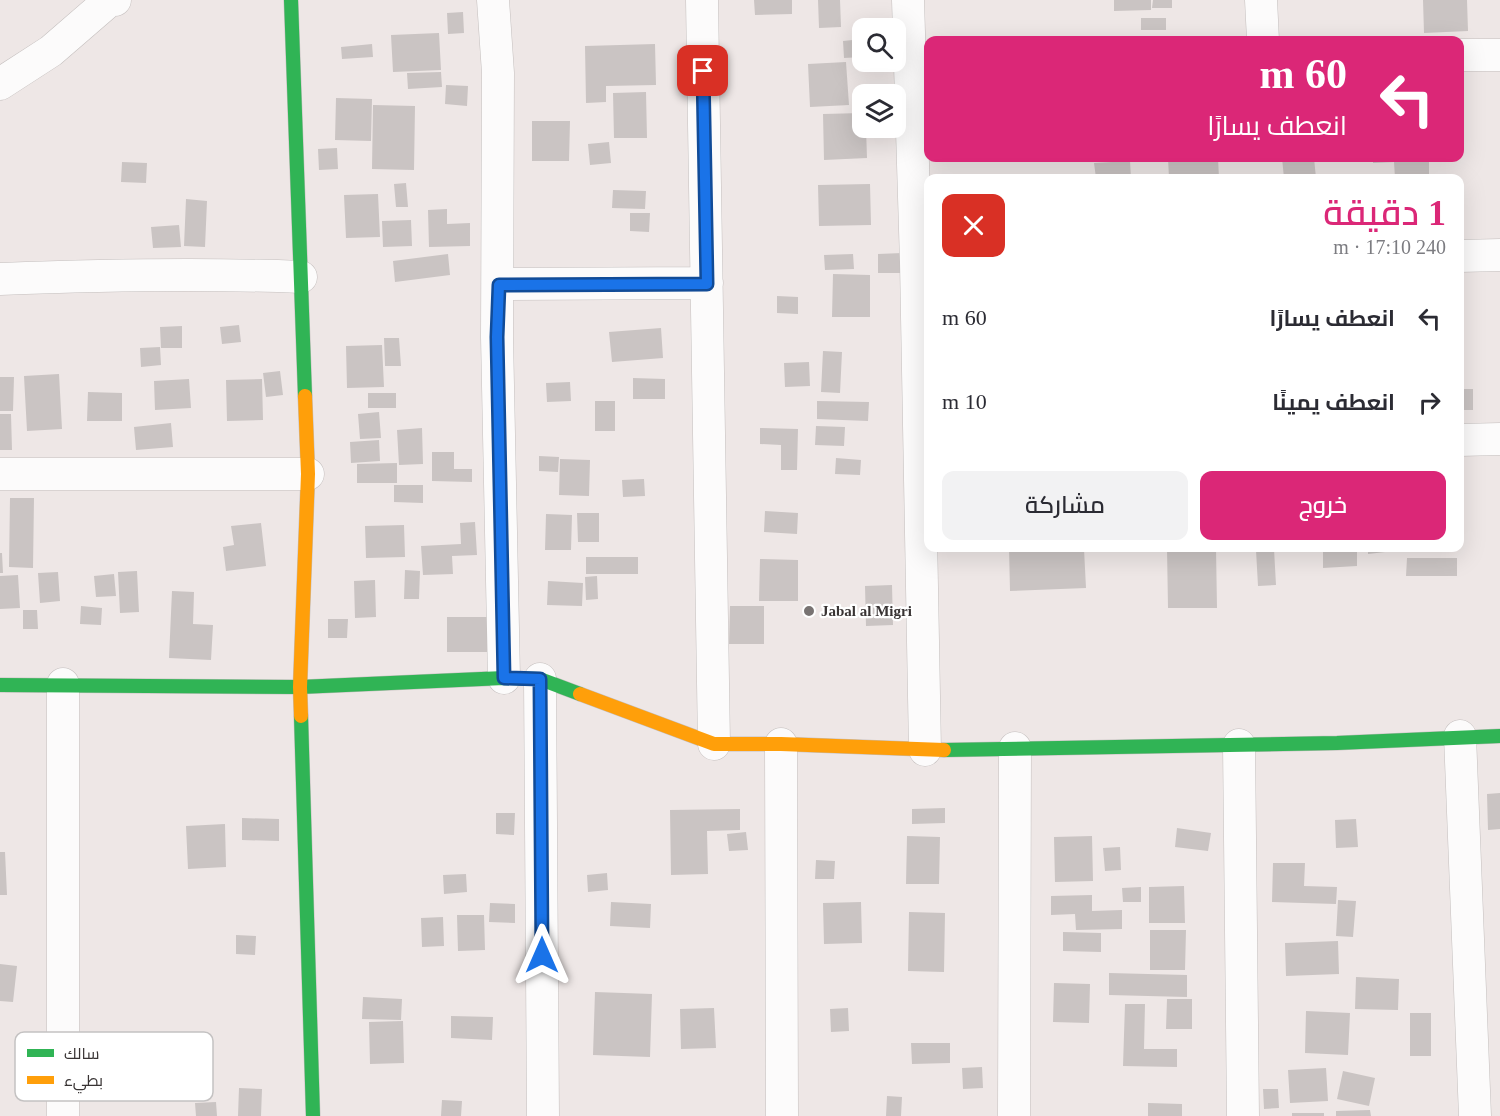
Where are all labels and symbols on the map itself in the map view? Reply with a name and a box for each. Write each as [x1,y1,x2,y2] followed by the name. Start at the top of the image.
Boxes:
[677,45,728,96] pin
[821,603,912,619] place label: Jabal al Migri
[802,604,816,618] marker: Jabal al Migri
[510,923,574,987] position arrow
[15,1032,213,1101] legend
[64,1045,99,1062] text: سالك
[64,1072,103,1094] text: بطيء

